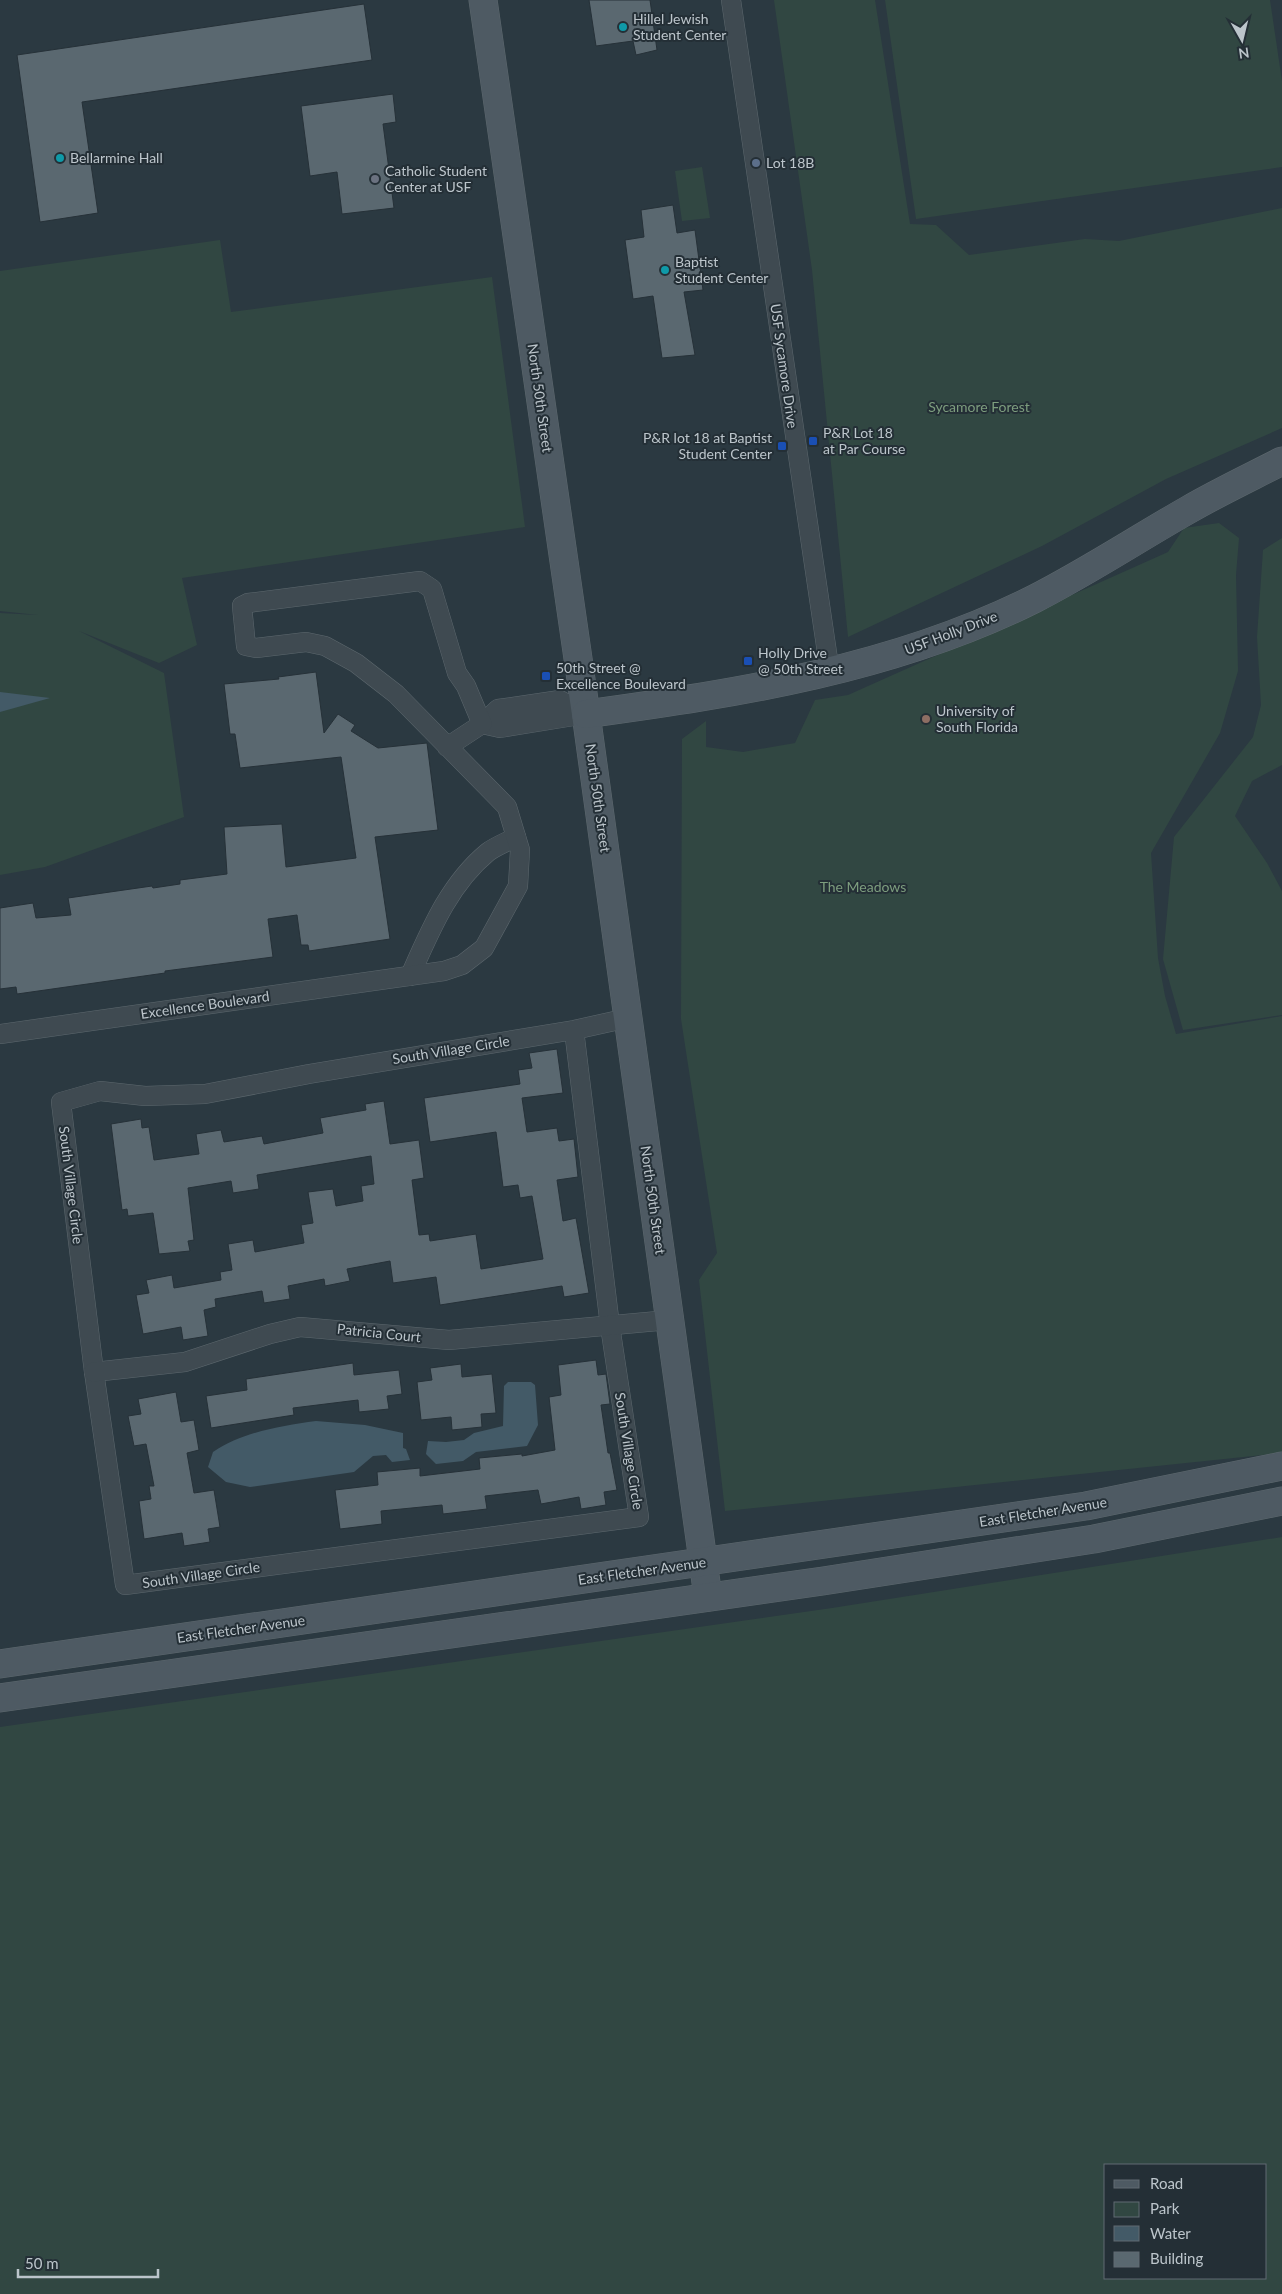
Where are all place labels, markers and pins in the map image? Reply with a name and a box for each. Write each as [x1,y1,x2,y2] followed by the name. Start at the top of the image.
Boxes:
[633,10,726,43] place label: Hillel Jewish Student Center
[617,21,629,33] marker: Hillel Jewish Student Center
[70,149,163,166] place label: Bellarmine Hall
[54,152,66,164] marker: Bellarmine Hall
[766,154,814,171] place label: Lot 18B
[750,157,762,169] marker: Lot 18B
[385,162,487,195] place label: Catholic Student Center at USF
[369,173,381,185] marker: Catholic Student Center at USF
[675,253,768,286] place label: Baptist Student Center
[659,264,671,276] marker: Baptist Student Center
[823,424,905,457] place label: P&R Lot 18 at Par Course
[643,429,772,462] place label: P&R lot 18 at Baptist Student Center
[807,435,819,447] marker: P&R Lot 18 at Par Course
[776,440,788,452] marker: P&R lot 18 at Baptist Student Center
[758,644,843,677] place label: Holly Drive @ 50th Street
[742,655,754,667] marker: Holly Drive @ 50th Street
[556,659,686,692] place label: 50th Street @ Excellence Boulevard
[540,670,552,682] marker: 50th Street @ Excellence Boulevard
[936,702,1018,735] place label: University of South Florida
[920,713,932,725] marker: University of South Florida

